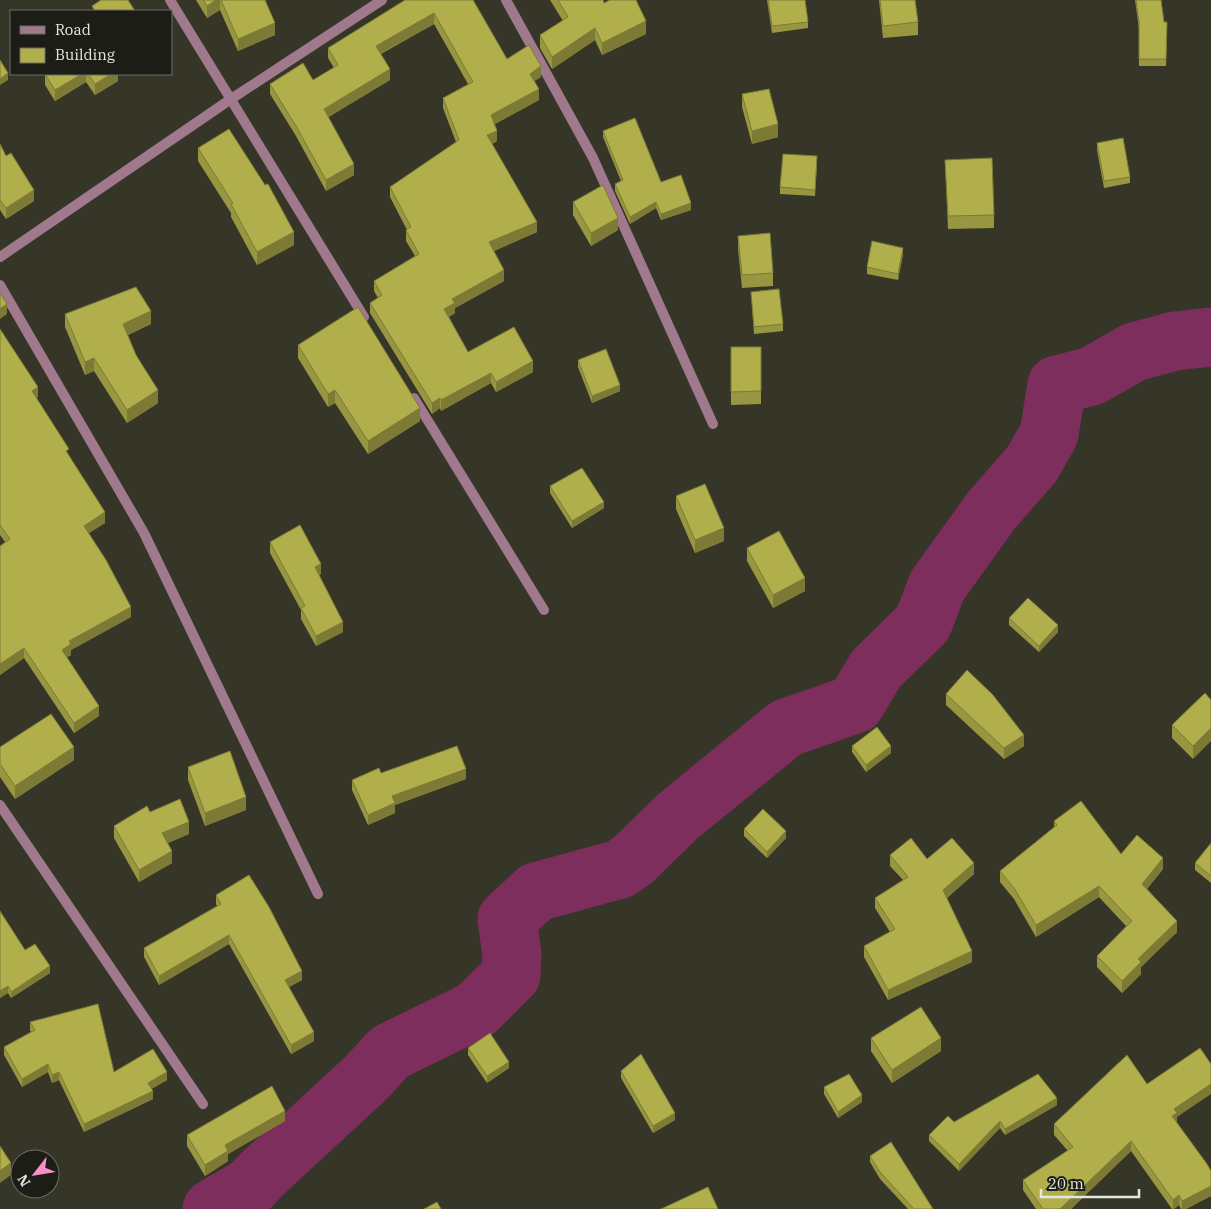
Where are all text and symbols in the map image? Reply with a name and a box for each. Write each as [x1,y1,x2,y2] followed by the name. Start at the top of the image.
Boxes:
[10,10,172,75] legend
[55,20,91,39] text: Road
[55,45,115,64] text: Building
[10,1149,60,1199] north arrow
[1041,1166,1138,1198] scale bar
[13,1171,34,1190] text: N
[1048,1174,1084,1193] text: 20 m

